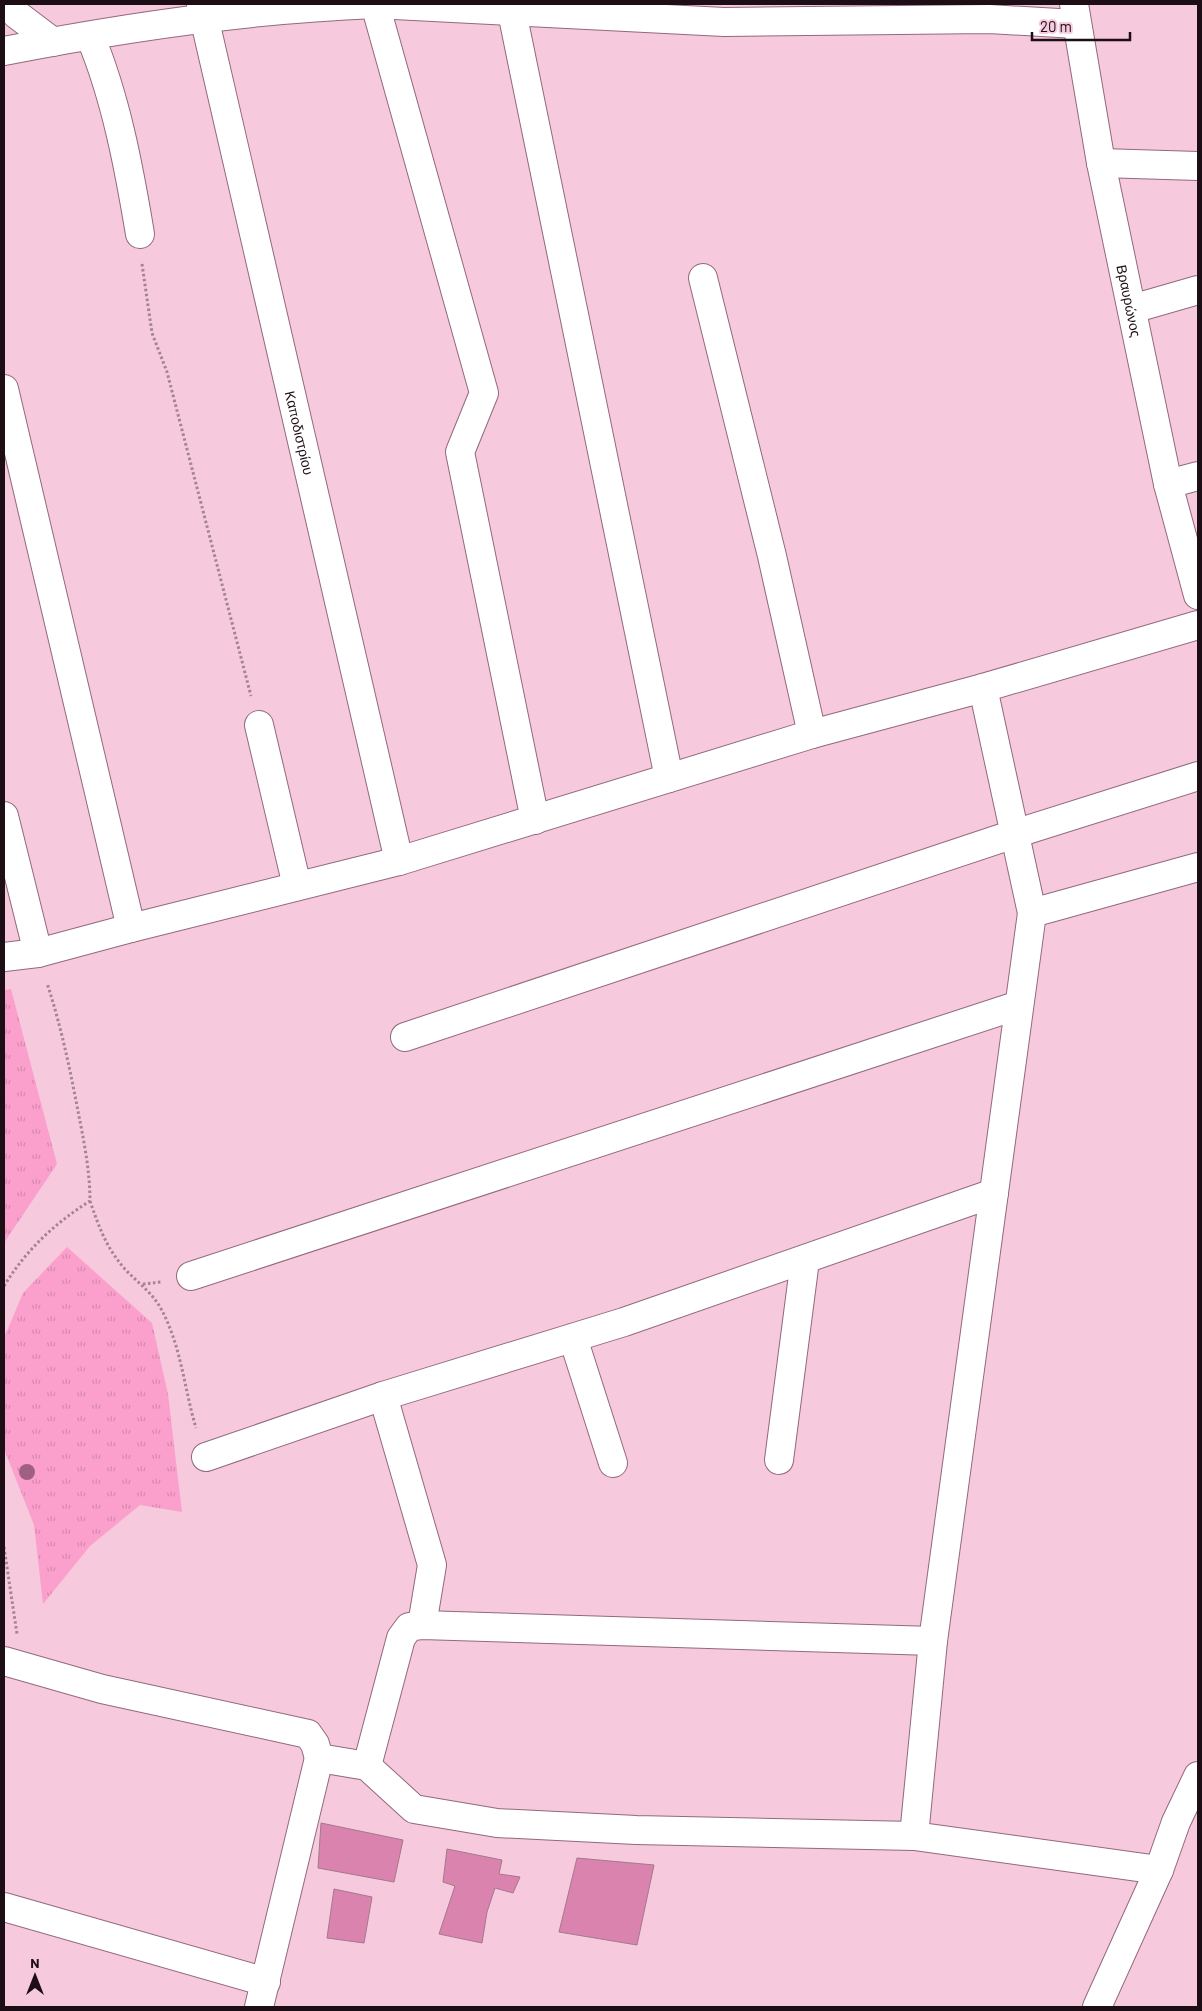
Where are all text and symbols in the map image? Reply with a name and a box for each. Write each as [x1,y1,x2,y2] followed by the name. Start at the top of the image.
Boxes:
[1032,10,1130,42] scale bar
[1040,17,1072,35] text: 20 m
[1114,263,1146,339] street label: Βραυρώνος
[282,389,318,476] street label: Καποδιστρίου
[10,1951,60,2001] north arrow
[30,1954,40,1971] text: N

